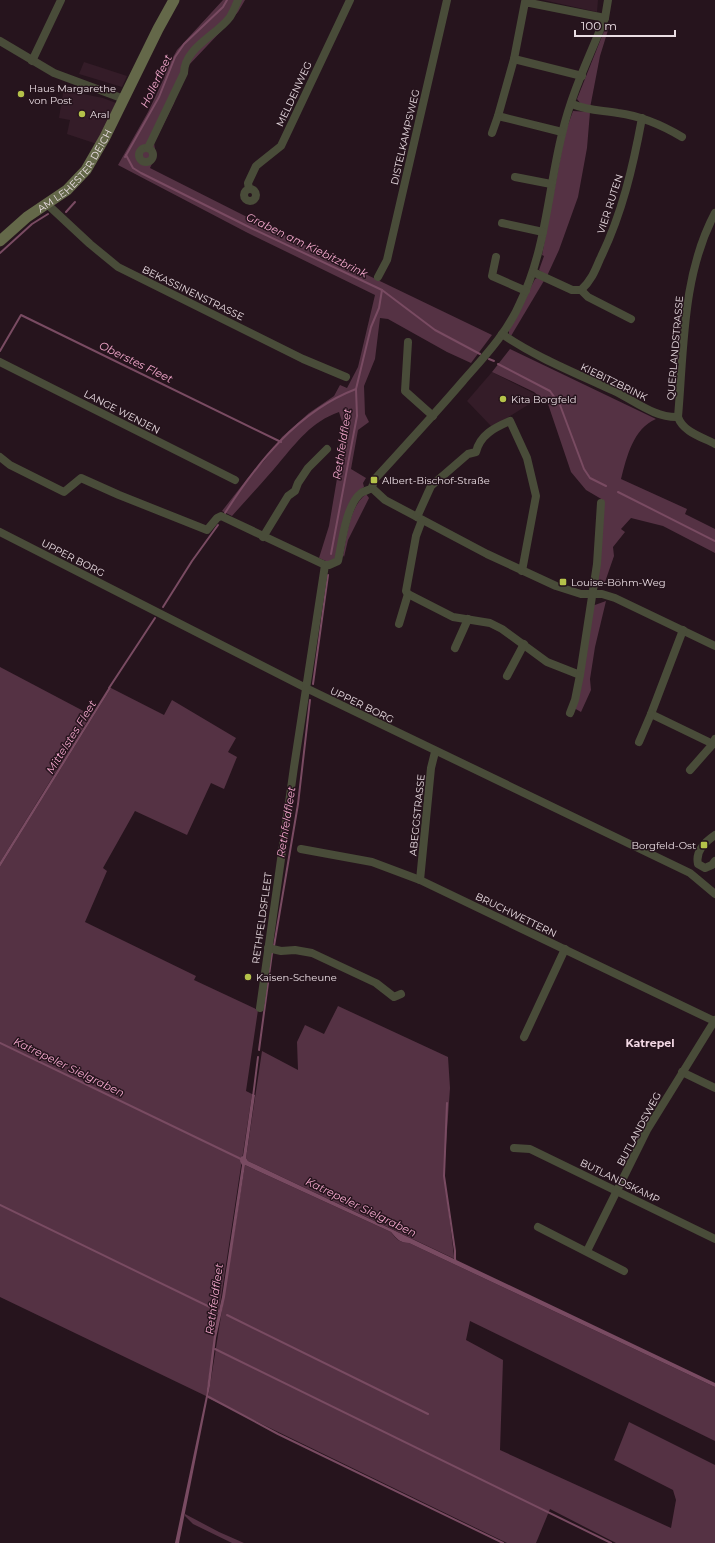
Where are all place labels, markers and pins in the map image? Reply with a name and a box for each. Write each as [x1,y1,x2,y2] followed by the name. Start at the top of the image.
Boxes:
[29,82,116,107] place label: Haus Margarethe von Post
[16,89,26,99] marker: Haus Margarethe von Post
[90,108,109,121] place label: Aral
[77,109,87,119] marker: Aral
[511,393,576,406] place label: Kita Borgfeld
[498,394,508,404] marker: Kita Borgfeld
[382,474,490,487] place label: Albert-Bischof-Straße
[369,475,379,485] marker: Albert-Bischof-Straße
[571,576,666,589] place label: Louise-Böhm-Weg
[558,577,568,587] marker: Louise-Böhm-Weg
[631,839,696,852] place label: Borgfeld-Ost
[699,840,709,850] marker: Borgfeld-Ost
[256,971,337,984] place label: Kaisen-Scheune
[243,972,253,982] marker: Kaisen-Scheune

